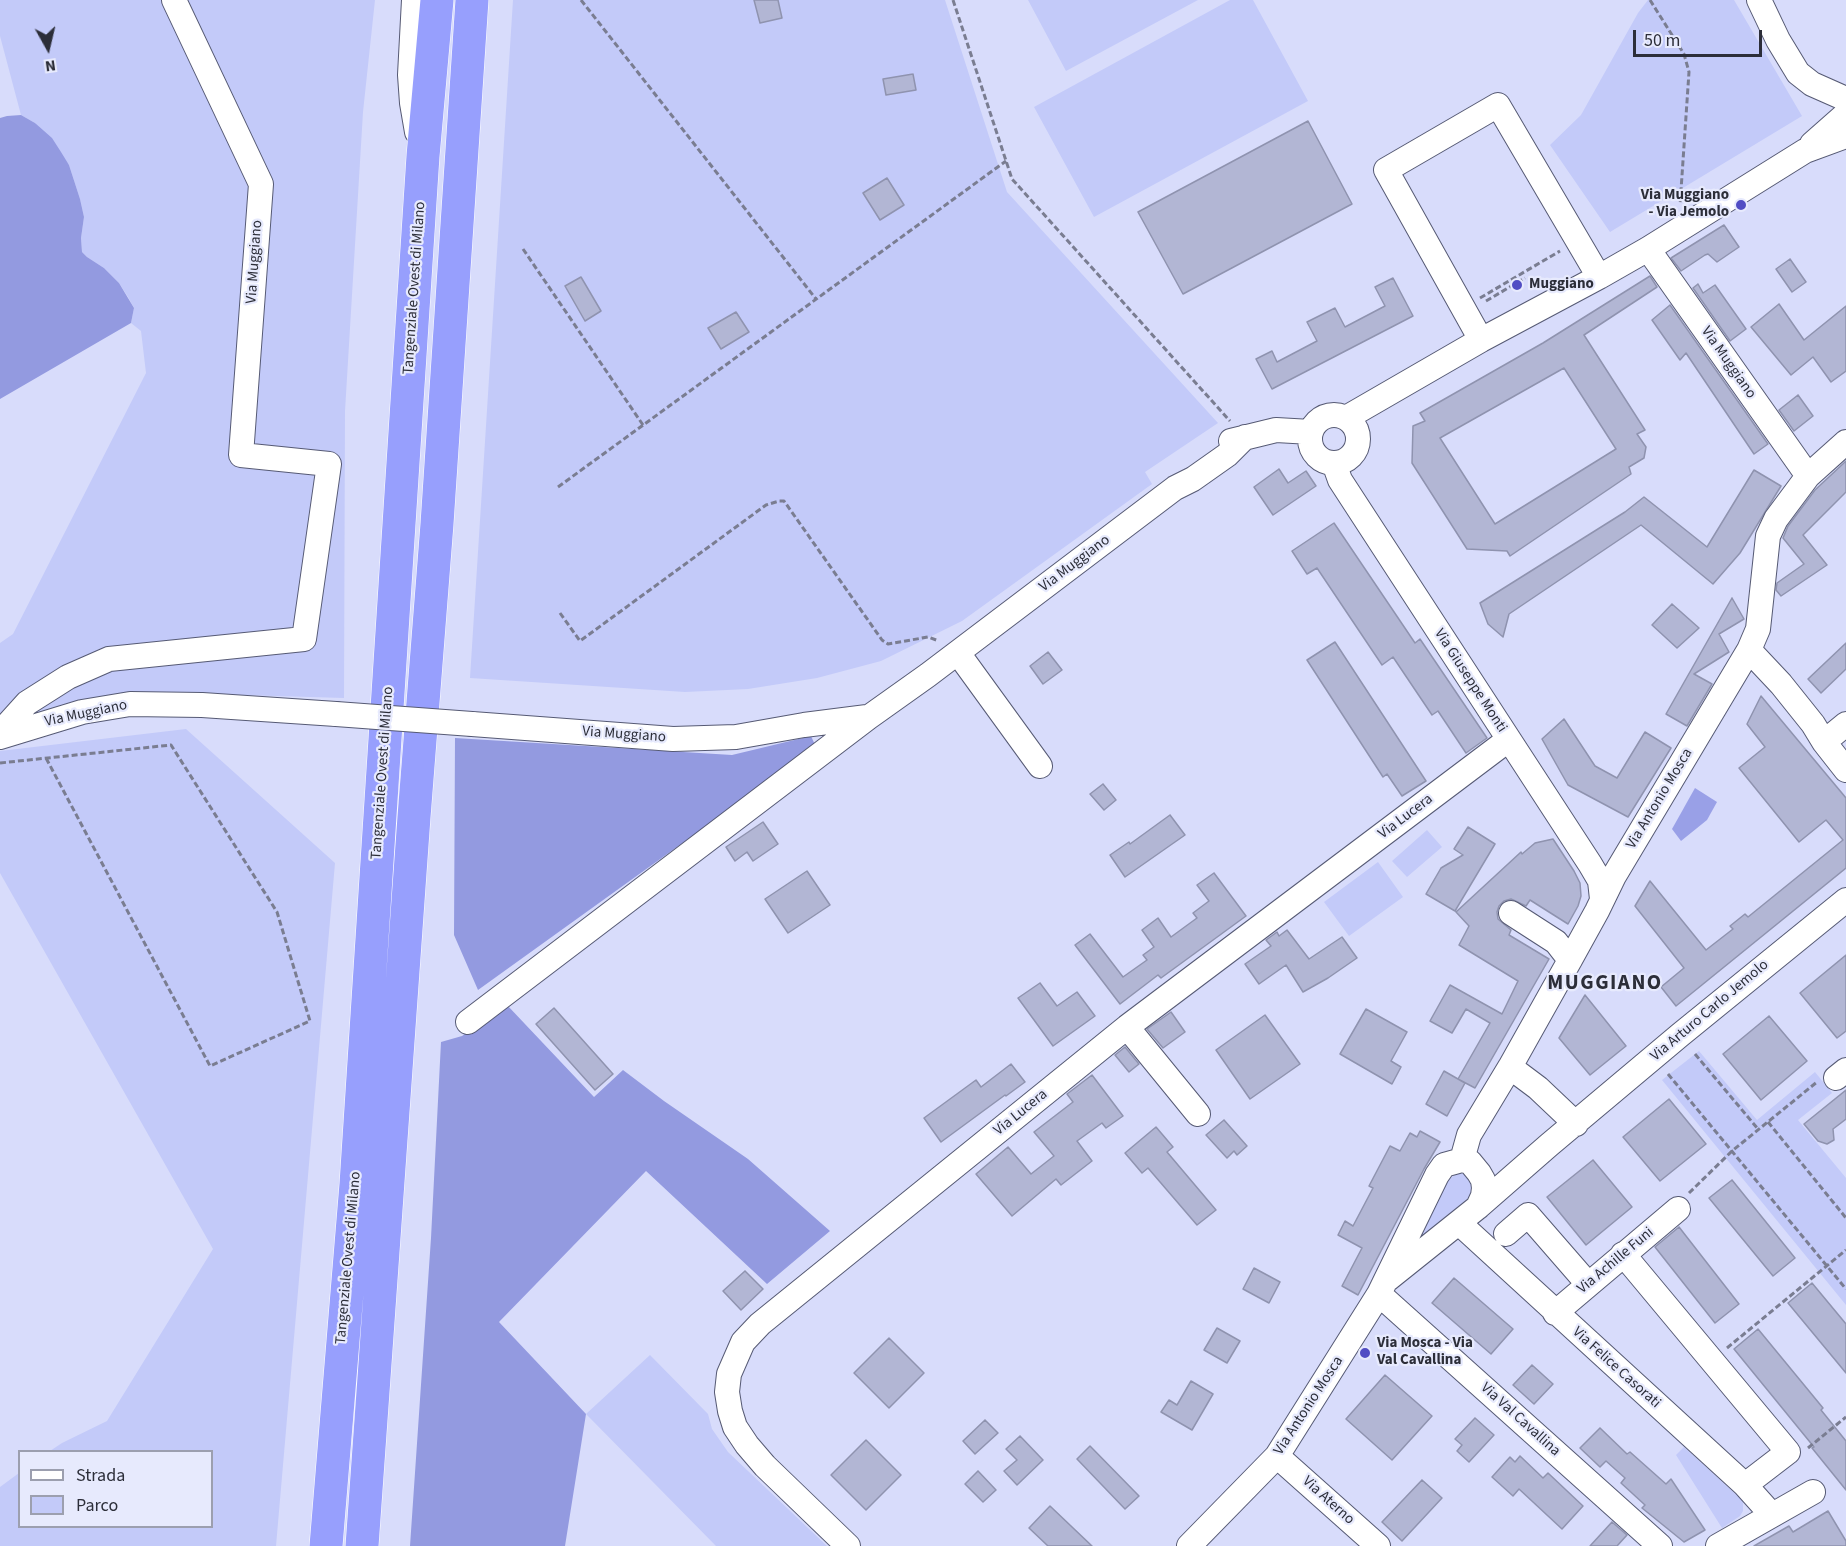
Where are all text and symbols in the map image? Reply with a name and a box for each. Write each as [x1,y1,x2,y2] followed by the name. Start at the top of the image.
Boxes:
[18,18,78,78] north arrow
[1636,18,1765,56] scale bar
[1644,28,1680,53] text: 50 m
[44,54,57,77] text: N
[1641,187,1729,222] place label: Via Muggiano - Via Jemolo
[1734,198,1748,212] marker: Via Muggiano - Via Jemolo
[400,201,430,375] street label: Tangenziale Ovest di Milano
[243,220,267,304] street label: Via Muggiano
[1529,276,1594,294] place label: Muggiano
[1510,278,1524,292] marker: Muggiano
[1697,324,1759,402] street label: Via Muggiano
[1036,532,1114,596] street label: Via Muggiano
[1430,626,1510,736] street label: Via Giuseppe Monti
[368,686,398,860] street label: Tangenziale Ovest di Milano
[43,696,129,732] street label: Via Muggiano
[582,723,666,747] street label: Via Muggiano
[1623,746,1697,852] street label: Via Antonio Mosca
[1375,791,1437,843] street label: Via Lucera
[1647,956,1773,1066] street label: Via Arturo Carlo Jemolo
[1547,971,1663,997] district label: MUGGIANO
[991,1086,1051,1140] street label: Via Lucera
[332,1171,366,1345] street label: Tangenziale Ovest di Milano
[1574,1224,1658,1298] street label: Via Achille Funi
[1568,1324,1664,1412] street label: Via Felice Casorati
[1377,1335,1473,1370] place label: Via Mosca - Via Val Cavallina
[1358,1346,1372,1360] marker: Via Mosca - Via Val Cavallina
[1270,1353,1348,1459] street label: Via Antonio Mosca
[1476,1379,1564,1461] street label: Via Val Cavallina
[18,1450,213,1528] legend
[76,1463,125,1488] text: Strada
[1298,1473,1358,1529] street label: Via Aterno
[76,1493,118,1518] text: Parco

